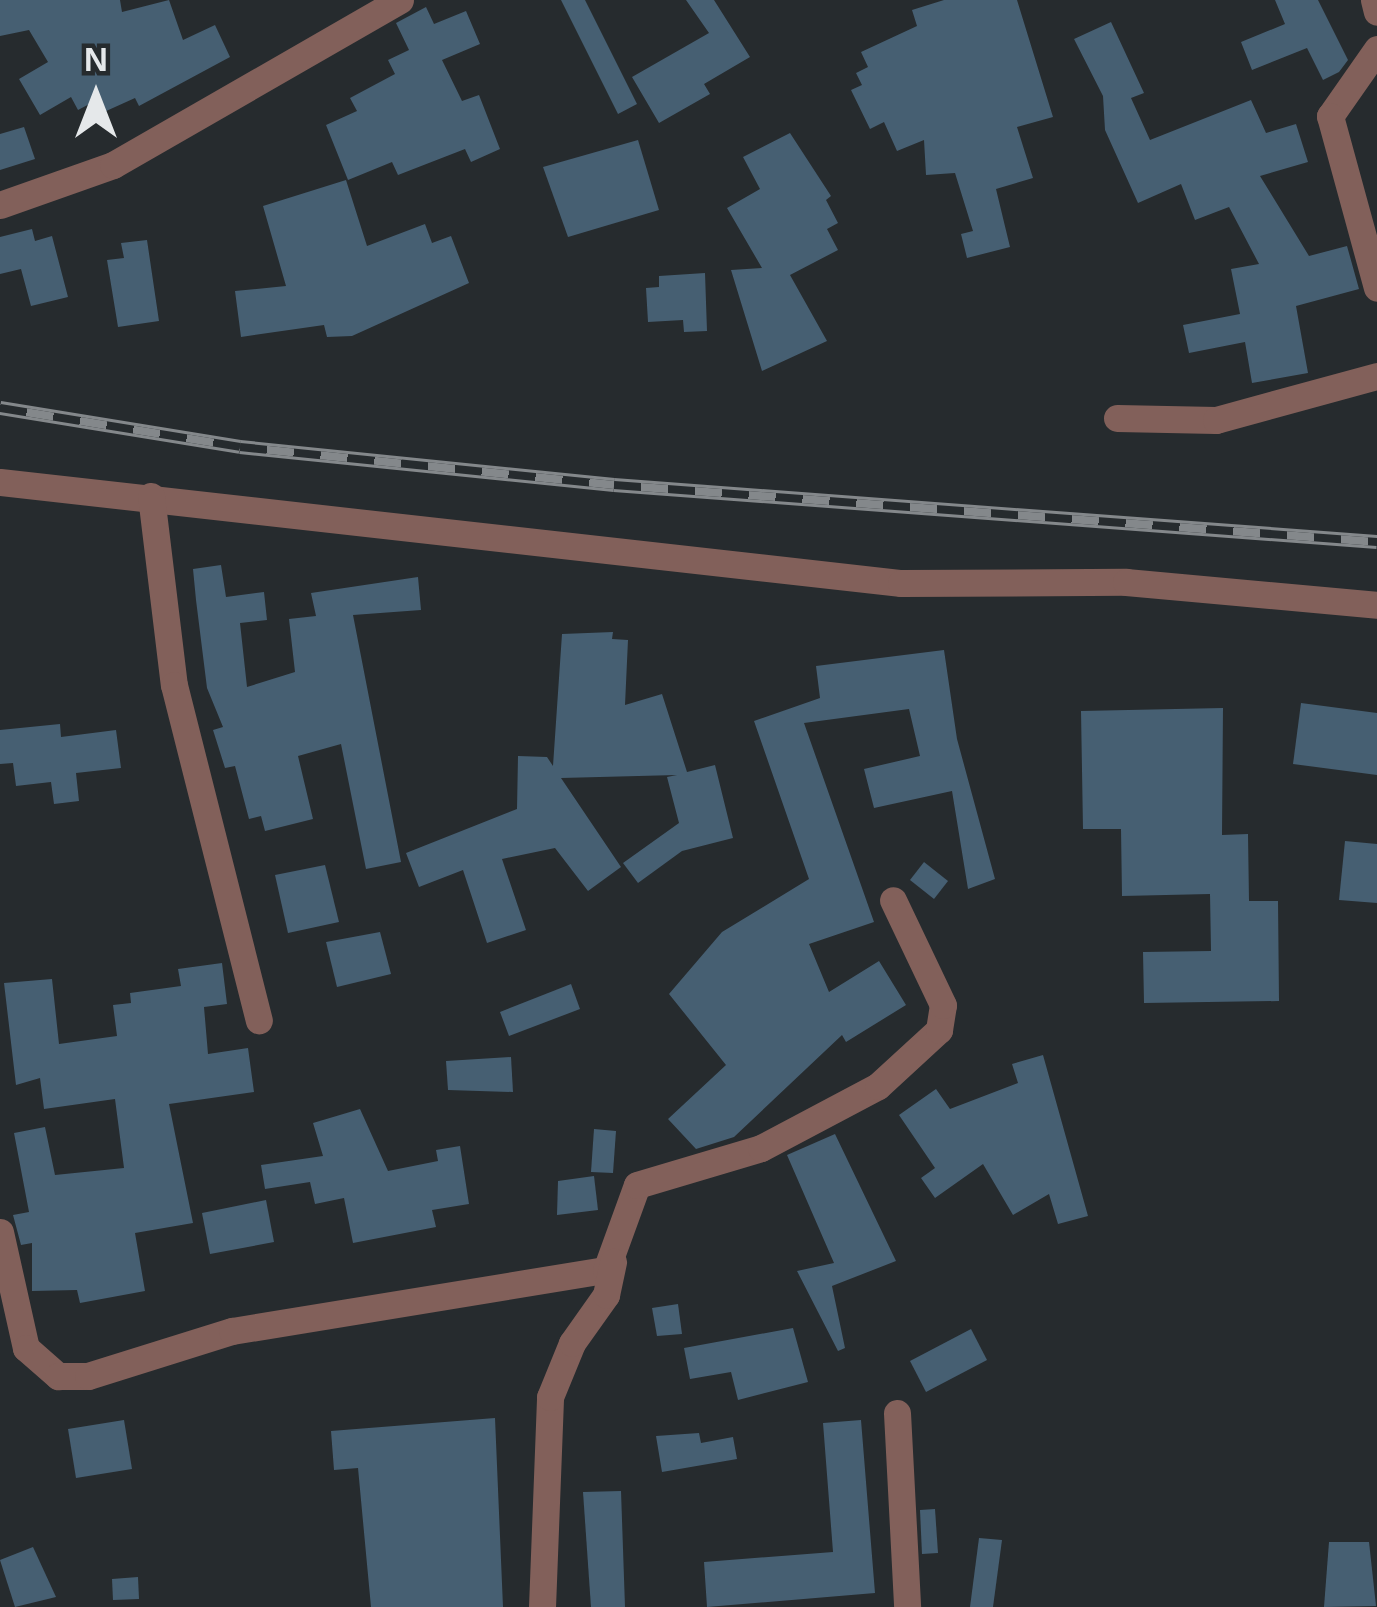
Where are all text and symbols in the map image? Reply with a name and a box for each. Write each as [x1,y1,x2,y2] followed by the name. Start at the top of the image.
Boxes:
[36,36,156,156] north arrow
[84,41,108,78] text: N

